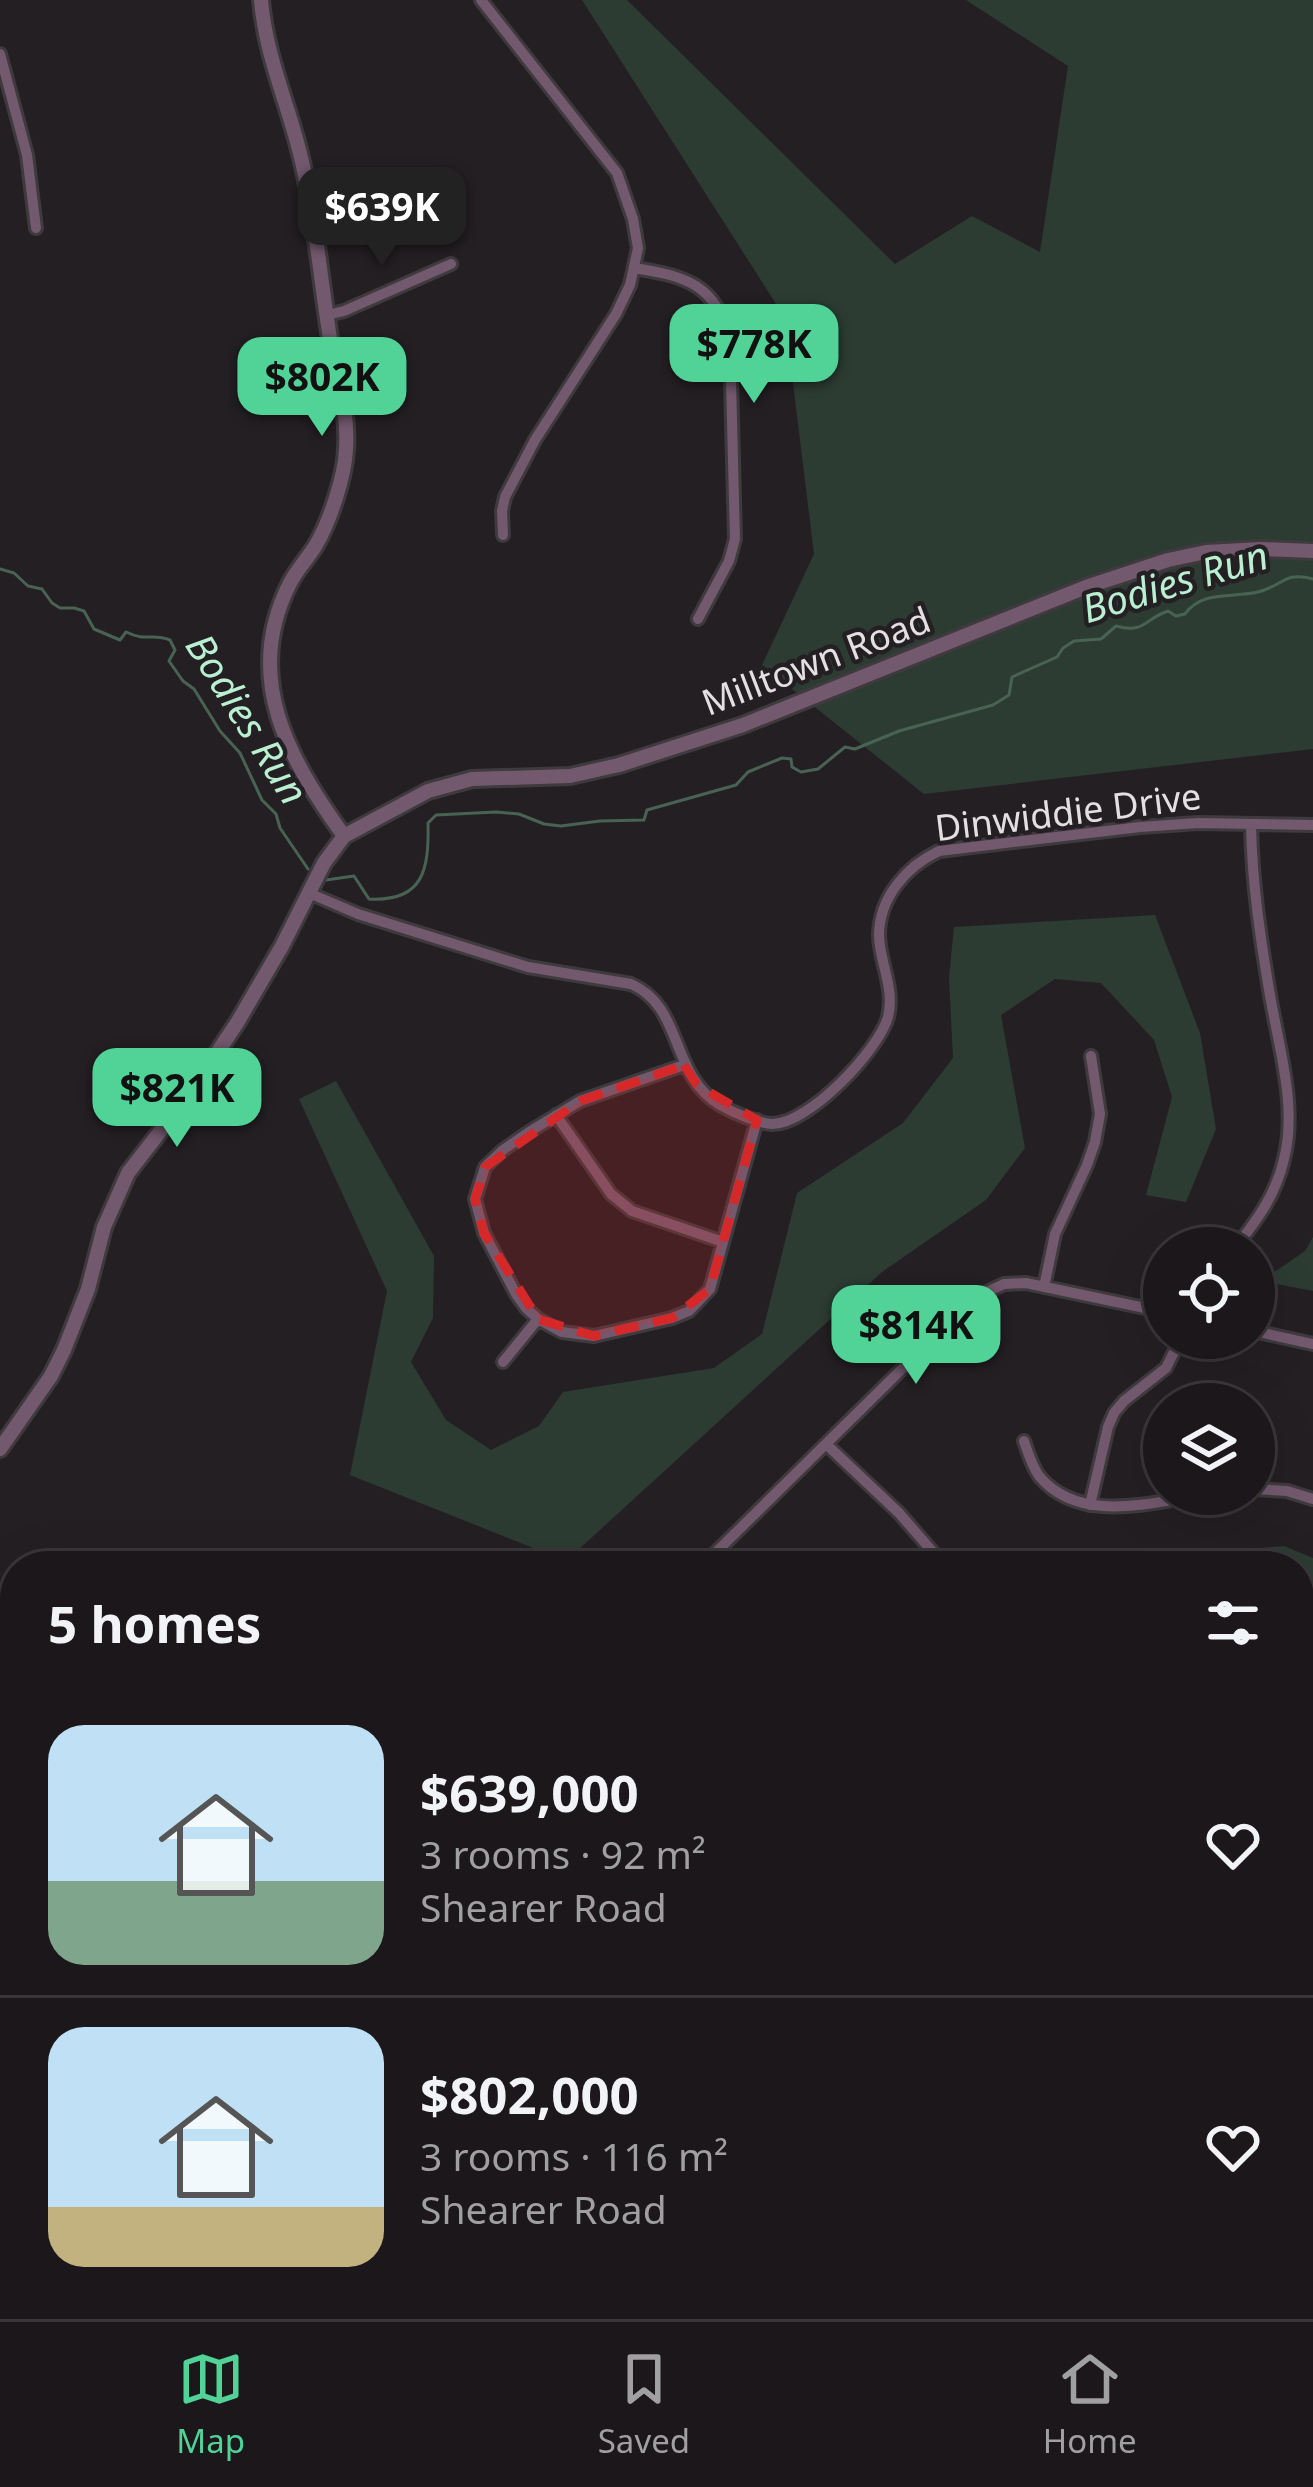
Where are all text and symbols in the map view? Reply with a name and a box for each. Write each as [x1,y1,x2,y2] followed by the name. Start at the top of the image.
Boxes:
[298,167,466,269] pin: $639K
[324,179,440,232] text: $639K
[670,304,838,406] pin: $778K
[696,316,812,369] text: $778K
[238,337,406,439] pin: $802K
[264,349,380,402] text: $802K
[1075,527,1274,634] water label: Bodies Run
[695,594,937,727] street label: Milltown Road
[175,623,322,814] water label: Bodies Run
[932,771,1204,852] street label: Dinwiddie Drive
[93,1048,261,1150] pin: $821K
[119,1060,235,1113] text: $821K
[1143,1227,1275,1515] map controls
[1143,1227,1275,1359] button: locate
[832,1285,1000,1387] pin: $814K
[858,1297,974,1350] text: $814K
[1143,1383,1275,1515] button: layers
[48,1588,261,1658] text: 5 homes
[1200,1590,1266,1656] icon: filters
[420,1757,639,1827] text: $639,000
[144,1773,288,1917] icon: home
[1200,1812,1266,1878] icon: heart
[420,1827,706,1880] text: 3 rooms · 92 m²
[420,1880,667,1933] text: Shearer Road
[420,2059,639,2129] text: $802,000
[144,2075,288,2219] icon: home
[1200,2114,1266,2180] icon: heart
[420,2129,728,2182] text: 3 rooms · 116 m²
[420,2182,667,2235] text: Shearer Road
[176,2346,245,2463] tab: Map
[598,2346,690,2463] tab: Saved
[1043,2346,1137,2463] tab: Home

